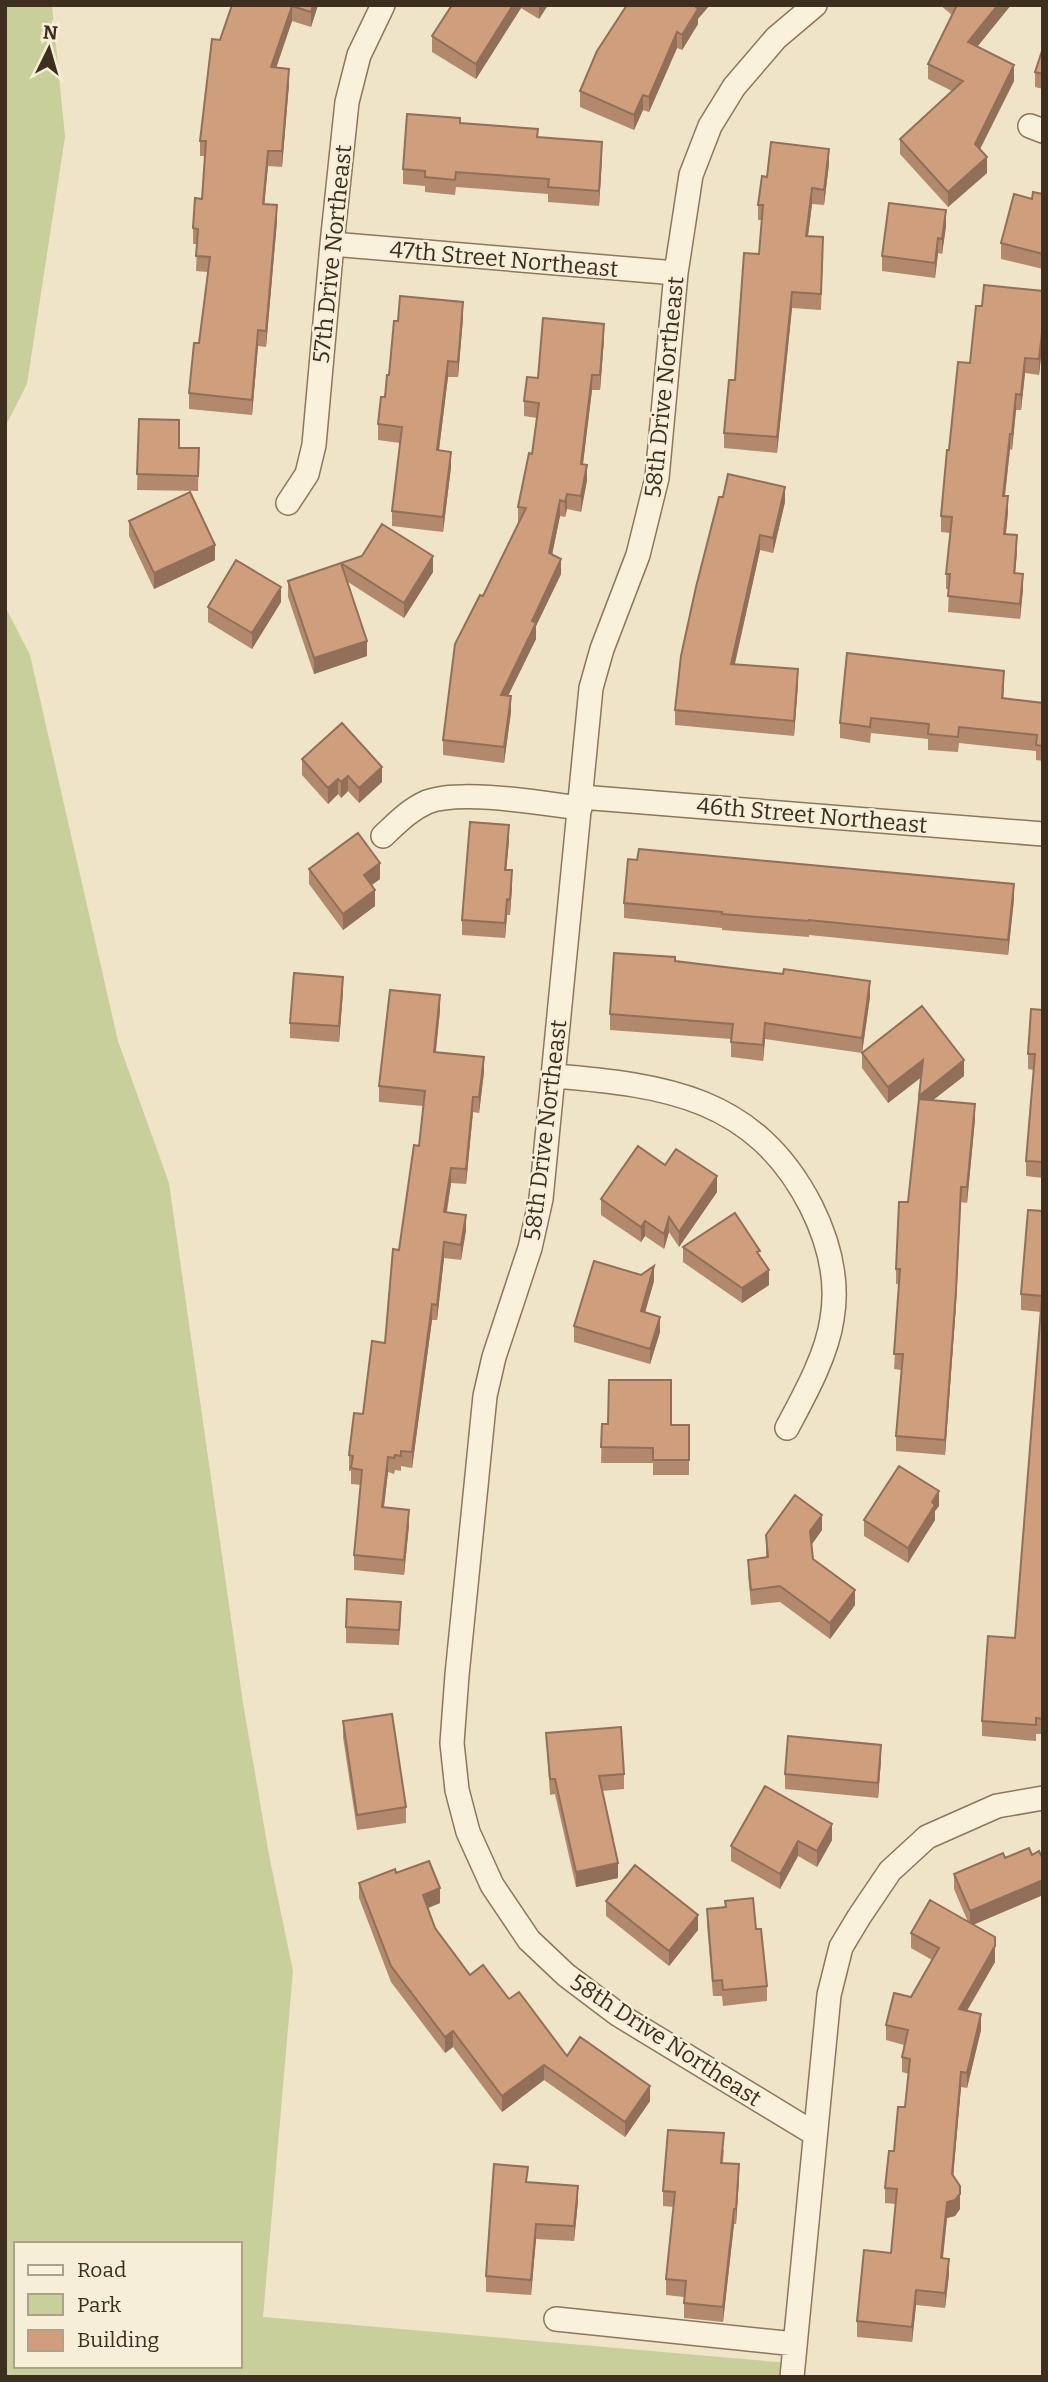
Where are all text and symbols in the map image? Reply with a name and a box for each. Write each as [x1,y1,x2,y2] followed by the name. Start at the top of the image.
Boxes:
[14,14,84,84] north arrow
[42,20,59,45] text: N
[307,143,357,365] street label: 57th Drive Northeast
[389,235,619,283] street label: 47th Street Northeast
[638,275,690,499] street label: 58th Drive Northeast
[695,791,929,839] street label: 46th Street Northeast
[518,1018,572,1242] street label: 58th Drive Northeast
[565,1968,767,2112] street label: 58th Drive Northeast
[14,2242,242,2368] legend
[77,2257,126,2283] text: Road
[77,2292,121,2318] text: Park
[77,2327,160,2353] text: Building

